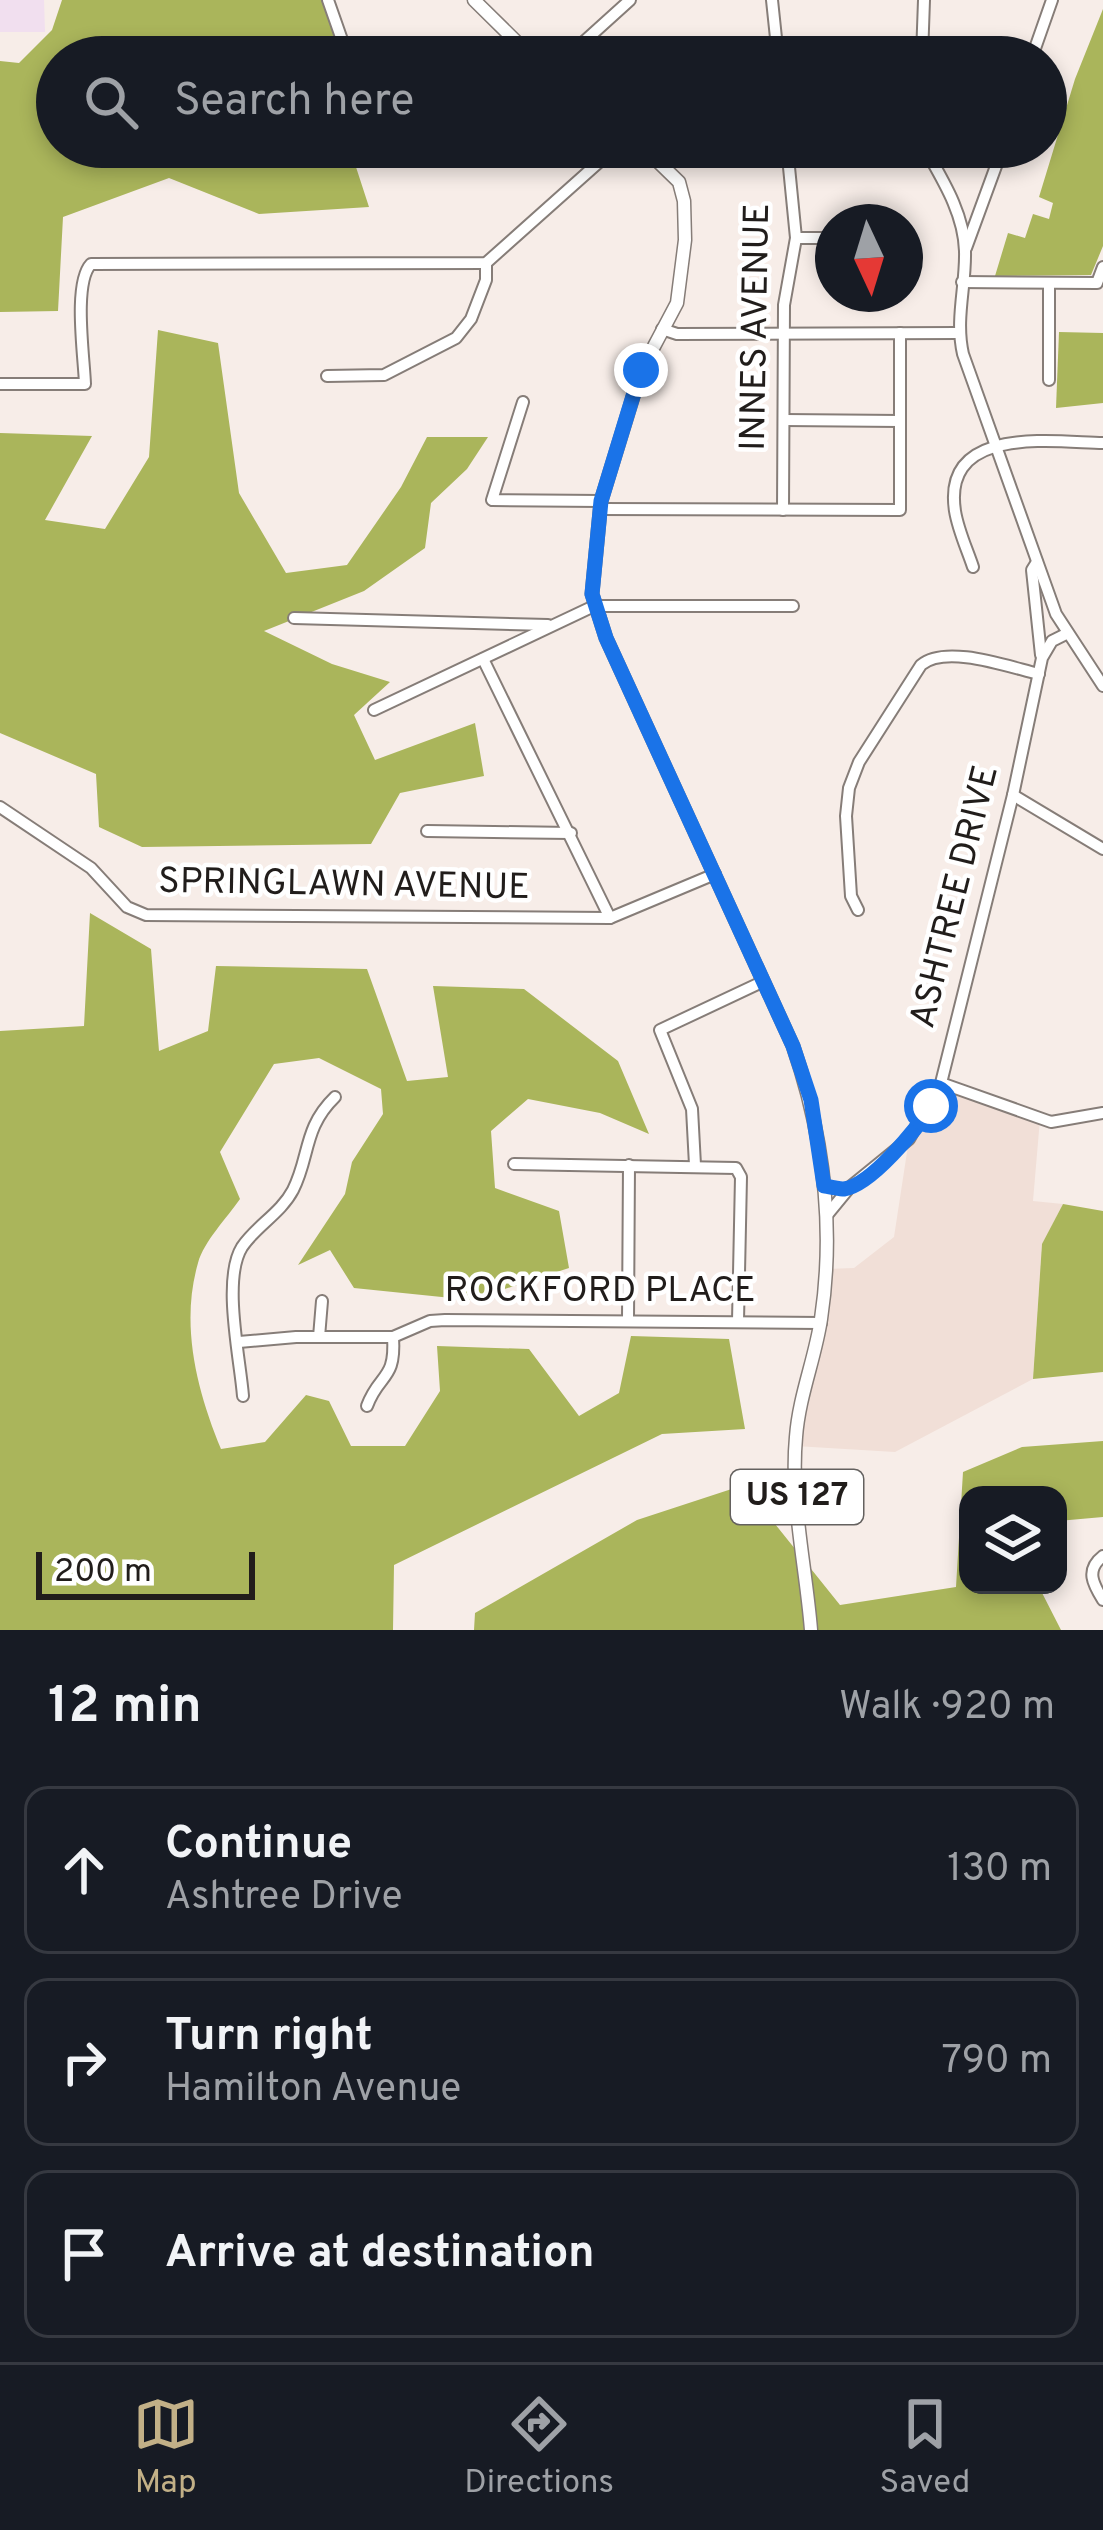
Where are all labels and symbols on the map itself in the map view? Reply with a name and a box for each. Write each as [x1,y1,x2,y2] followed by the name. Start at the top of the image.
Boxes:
[732,203,782,451] street label: INNES AVENUE
[815,204,923,312] north arrow
[614,343,668,397] route end
[901,761,1011,1033] street label: ASHTREE DRIVE
[158,860,530,912] street label: SPRINGLAWN AVENUE
[904,1079,958,1133] route start
[444,1269,756,1315] street label: ROCKFORD PLACE
[731,1470,863,1524] road number: US 127
[36,1546,255,1599] scale bar

